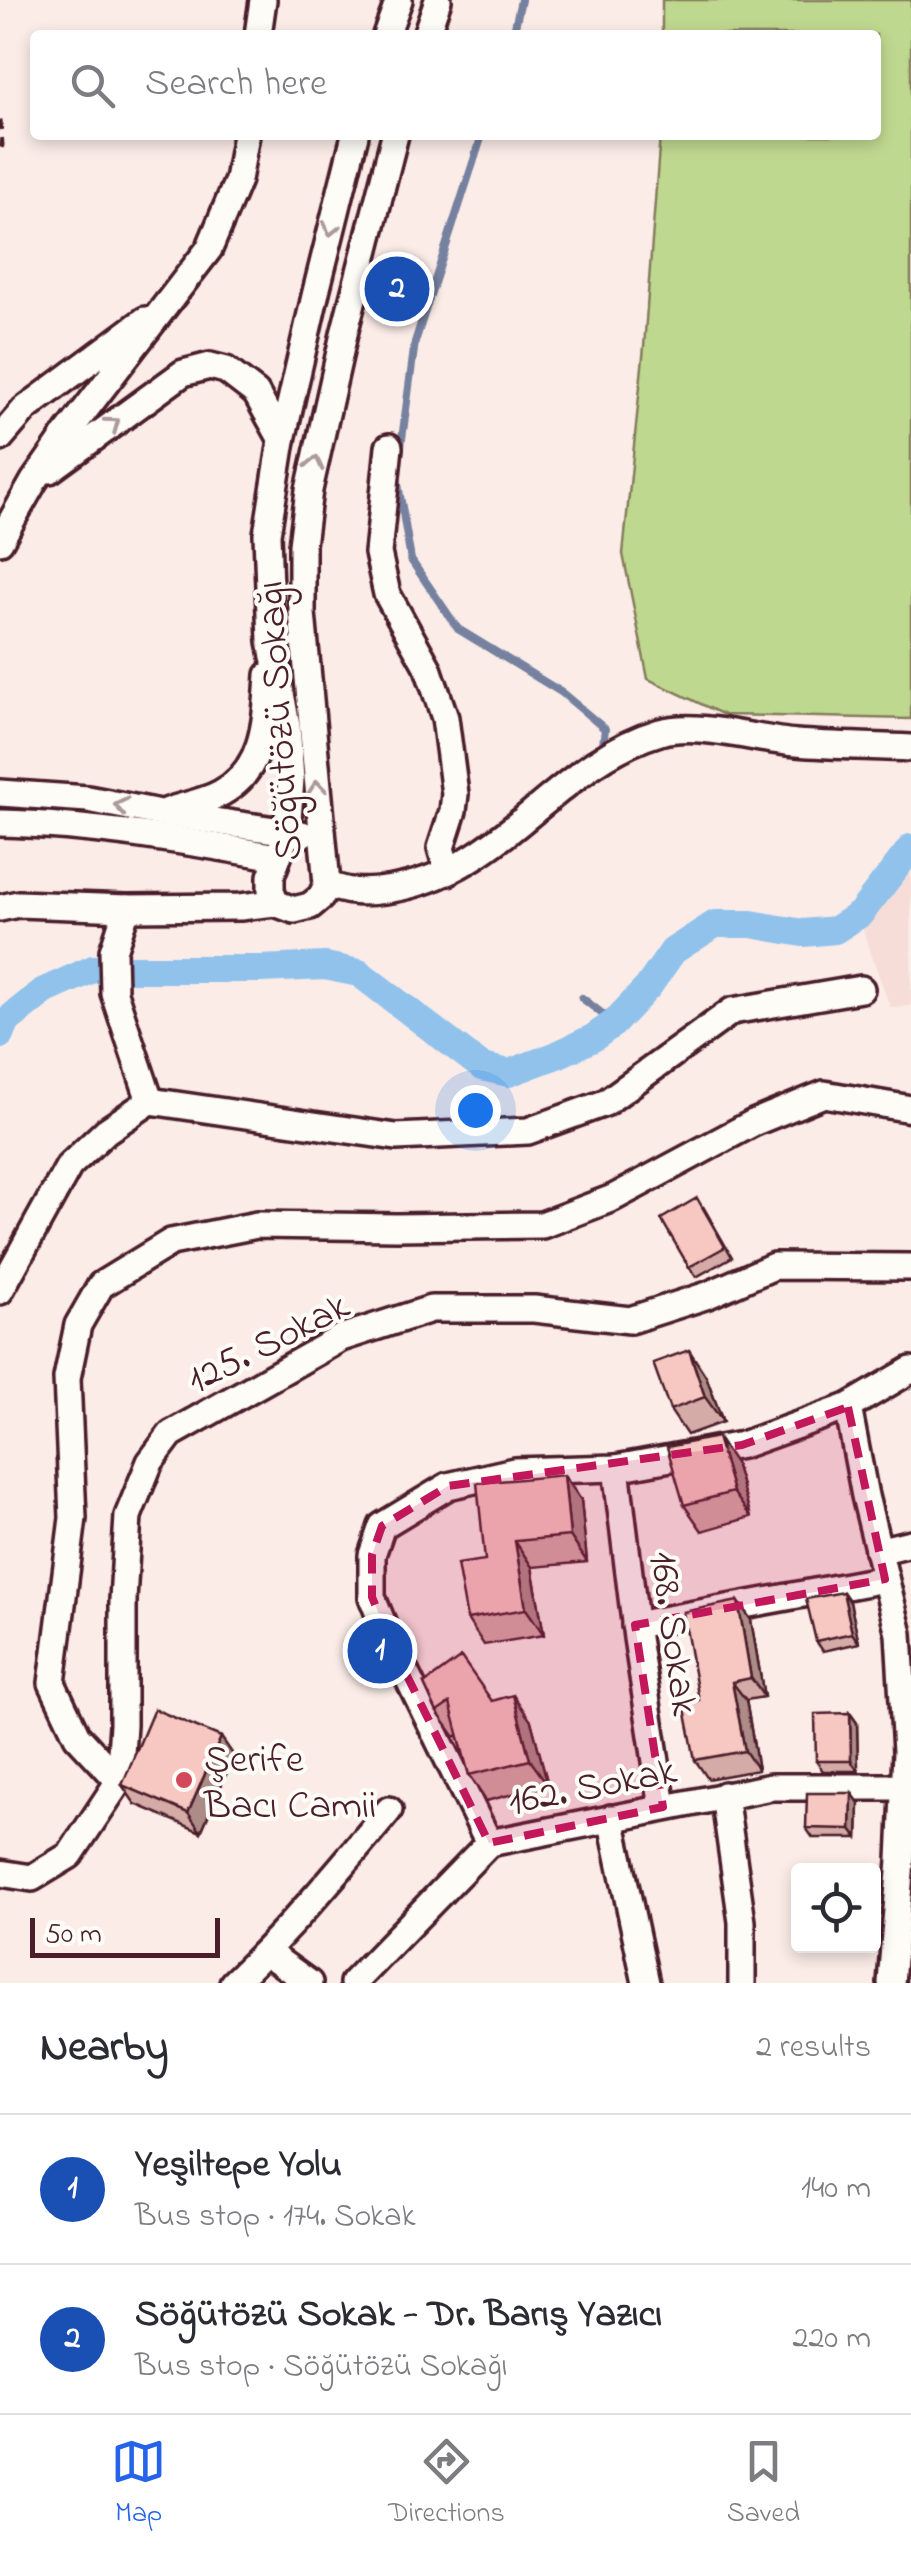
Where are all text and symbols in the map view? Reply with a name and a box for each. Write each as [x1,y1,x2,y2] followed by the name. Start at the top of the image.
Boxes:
[30,30,881,140] search box
[145,57,327,113] text: Search here
[65,58,120,113] icon: search
[322,220,343,237] one-way arrow
[364,252,430,326] pin: 2
[102,418,120,436] one-way arrow
[303,455,324,472] one-way arrow
[242,579,321,863] street label: Söğütözü Sokağı
[306,778,328,794] one-way arrow
[113,796,130,817] one-way arrow
[450,1085,501,1136] your location
[177,1279,361,1411] street label: 125. Sokak
[631,1548,712,1720] street label: 168. Sokak
[348,1614,412,1688] pin: 1
[203,1732,376,1837] place label: Şerife Bacı Camii
[504,1743,683,1834] street label: 162. Sokak
[173,1769,195,1791] marker: Şerife Bacı Camii
[791,1863,881,1953] map controls
[791,1863,881,1953] button: locate
[30,1913,220,1958] scale bar
[45,1915,102,1956] text: 50 m
[40,2018,168,2079] text: Nearby
[756,2025,871,2072] text: 2 results
[135,2138,342,2194] text: Yeşiltepe Yolu
[67,2166,78,2213] text: 1
[801,2166,871,2213] text: 140 m
[135,2194,416,2241] text: Bus stop · 174. Sokak
[135,2288,662,2344] text: Söğütözü Sokak - Dr. Barış Yazıcı
[65,2316,80,2363] text: 2
[793,2316,871,2363] text: 220 m
[135,2344,507,2391] text: Bus stop · Söğütözü Sokağı
[111,2434,166,2535] tab: Map
[388,2434,505,2535] tab: Directions
[727,2434,800,2535] tab: Saved

